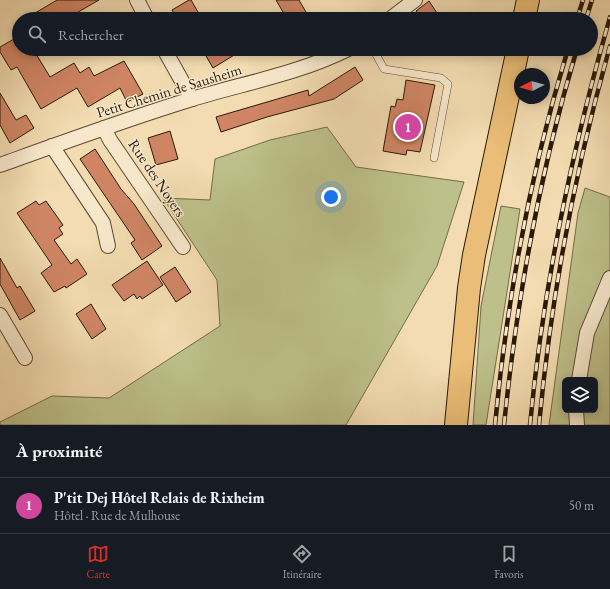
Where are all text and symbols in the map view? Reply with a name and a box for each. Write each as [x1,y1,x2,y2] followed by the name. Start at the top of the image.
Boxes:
[12,12,598,56] search box
[26,23,48,45] icon: search
[58,25,124,44] text: Rechercher
[94,59,244,122] street label: Petit Chemin de Sausheim
[514,68,550,104] north arrow
[395,112,421,142] pin: 1
[124,135,190,220] street label: Rue des Noyers
[321,187,341,207] your location
[562,377,598,413] map controls
[562,377,598,413] button: layers
[16,440,102,462] text: À proximité
[54,488,265,507] text: P'tit Dej Hôtel Relais de Rixheim
[26,497,32,514] text: 1
[569,497,594,514] text: 50 m
[54,507,180,524] text: Hôtel · Rue de Mulhouse
[86,543,110,581] tab: Carte
[283,543,321,581] tab: Itinéraire
[494,543,524,581] tab: Favoris

